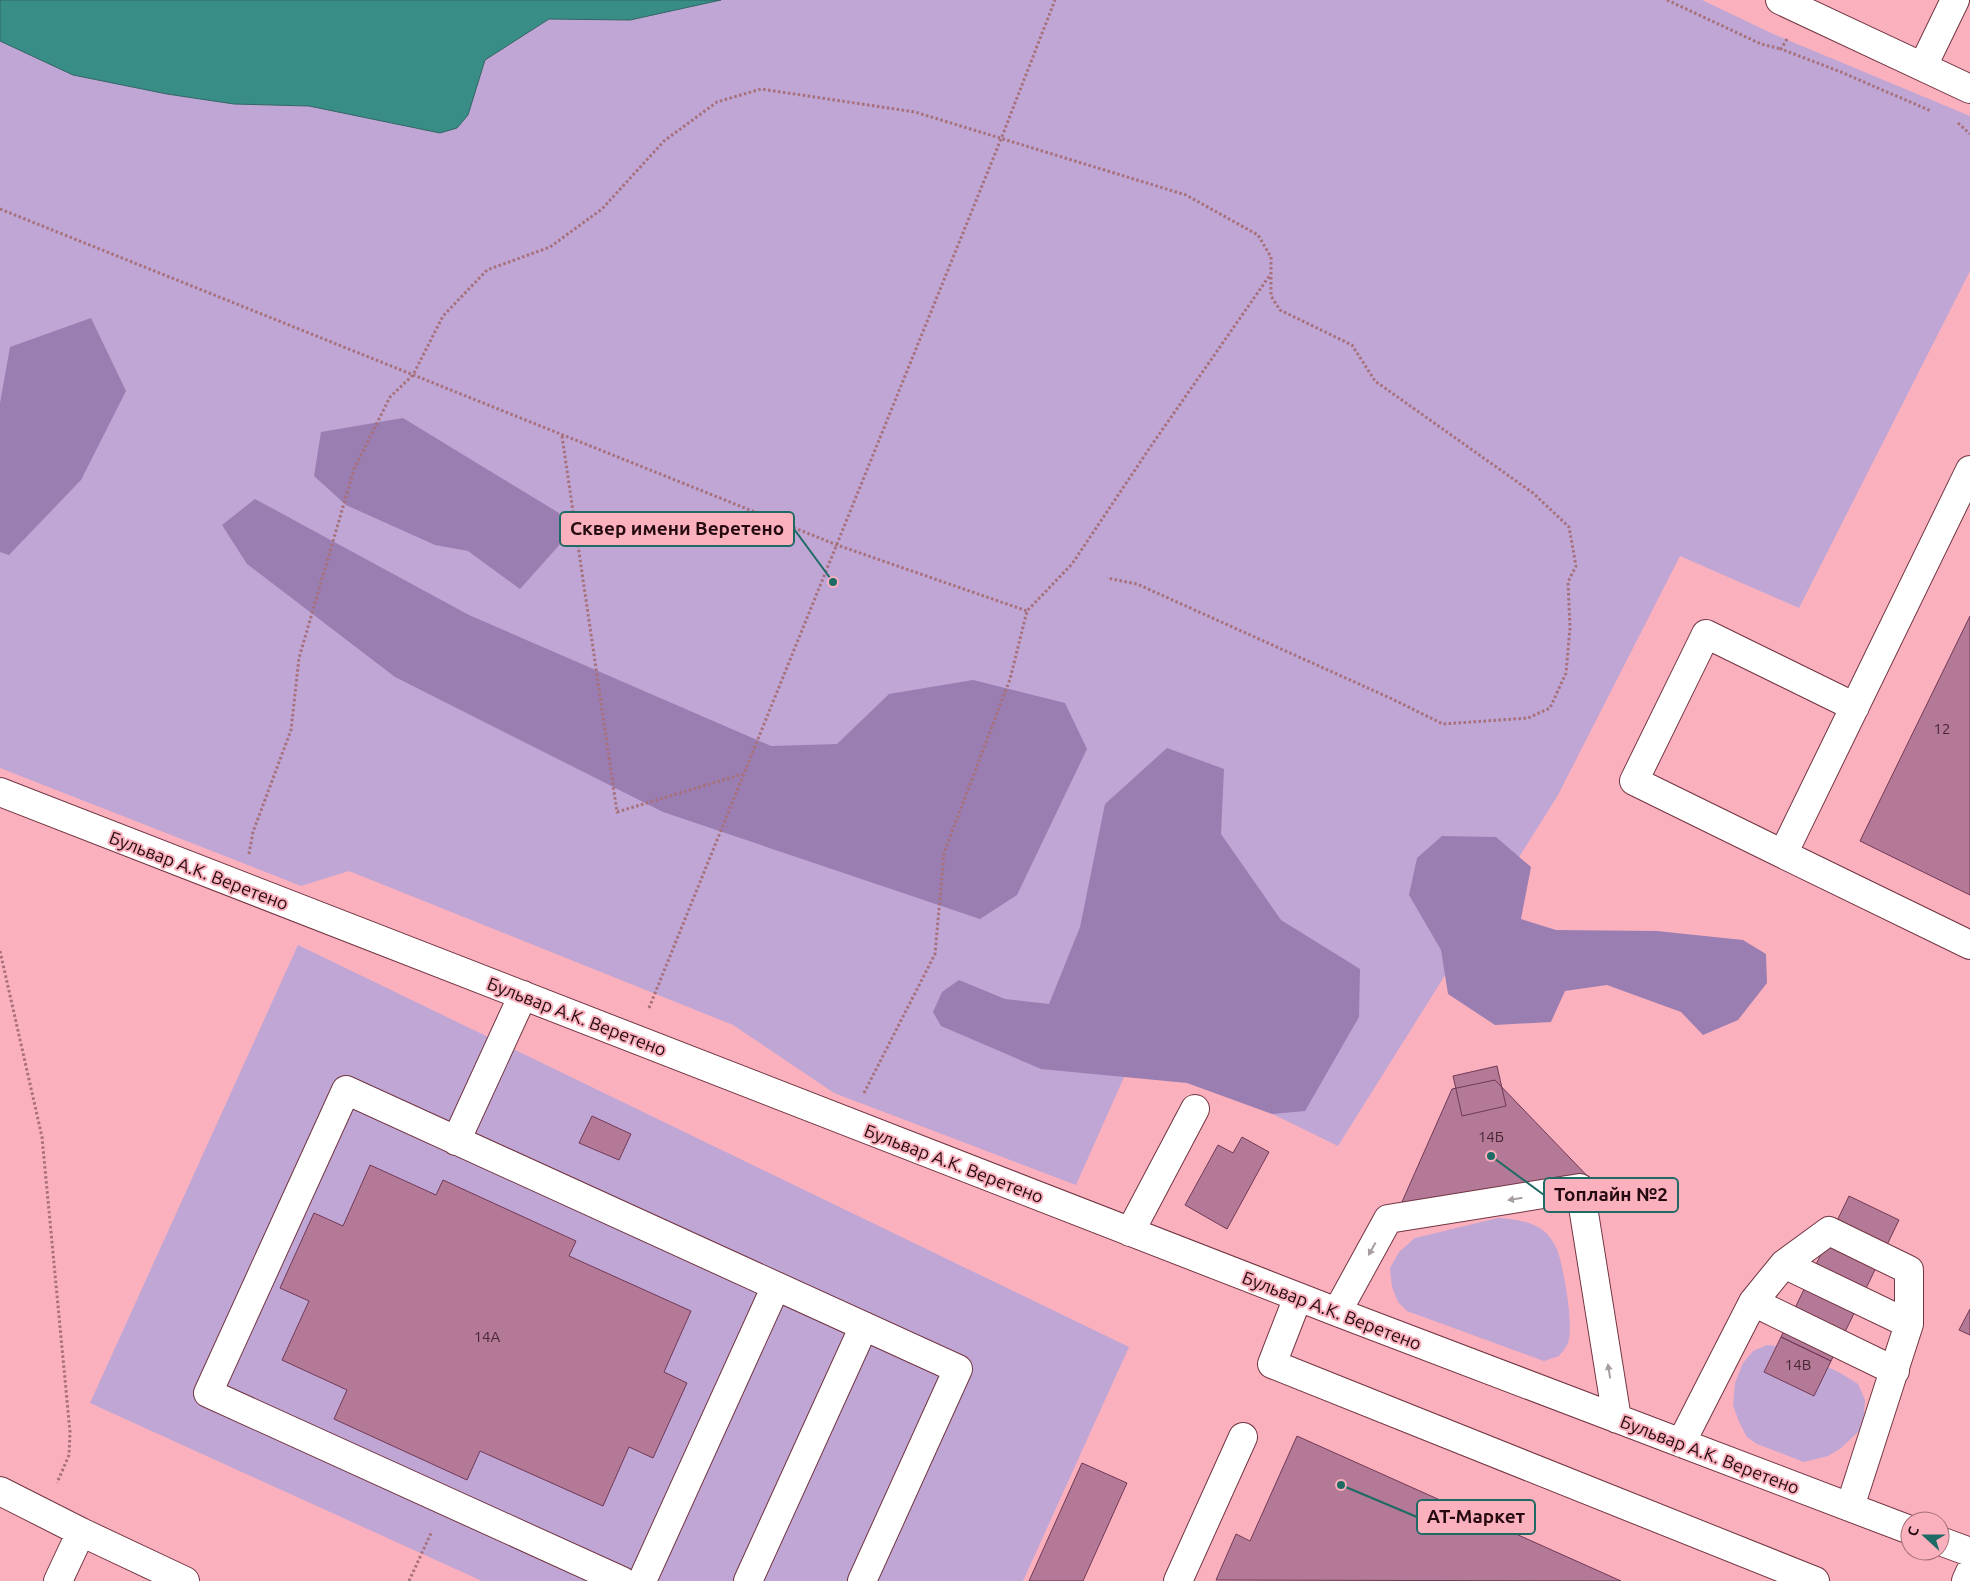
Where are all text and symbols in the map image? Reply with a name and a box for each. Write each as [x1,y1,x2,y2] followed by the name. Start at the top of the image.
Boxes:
[560,512,794,546] callout: Сквер имени Веретено
[570,517,784,539] text: Сквер имени Веретено
[1934,720,1950,737] house number: 12
[107,827,291,913] street label: Бульвар А.К. Веретено
[485,973,669,1059] street label: Бульвар А.К. Веретено
[862,1120,1046,1206] street label: Бульвар А.К. Веретено
[1478,1128,1504,1145] house number: 14Б
[1544,1178,1678,1212] callout: Топлайн №2
[1554,1183,1668,1205] text: Топлайн №2
[1507,1195,1523,1203] one-way arrow
[1368,1241,1376,1256] one-way arrow
[1240,1267,1424,1353] street label: Бульвар А.К. Веретено
[474,1328,501,1345] house number: 14А
[1785,1356,1811,1373] house number: 14В
[1605,1362,1613,1378] one-way arrow
[1618,1411,1802,1497] street label: Бульвар А.К. Веретено
[1417,1500,1535,1534] callout: АТ-Маркет
[1427,1505,1526,1527] text: АТ-Маркет
[1900,1511,1950,1561] north arrow
[1904,1524,1922,1538] text: С

